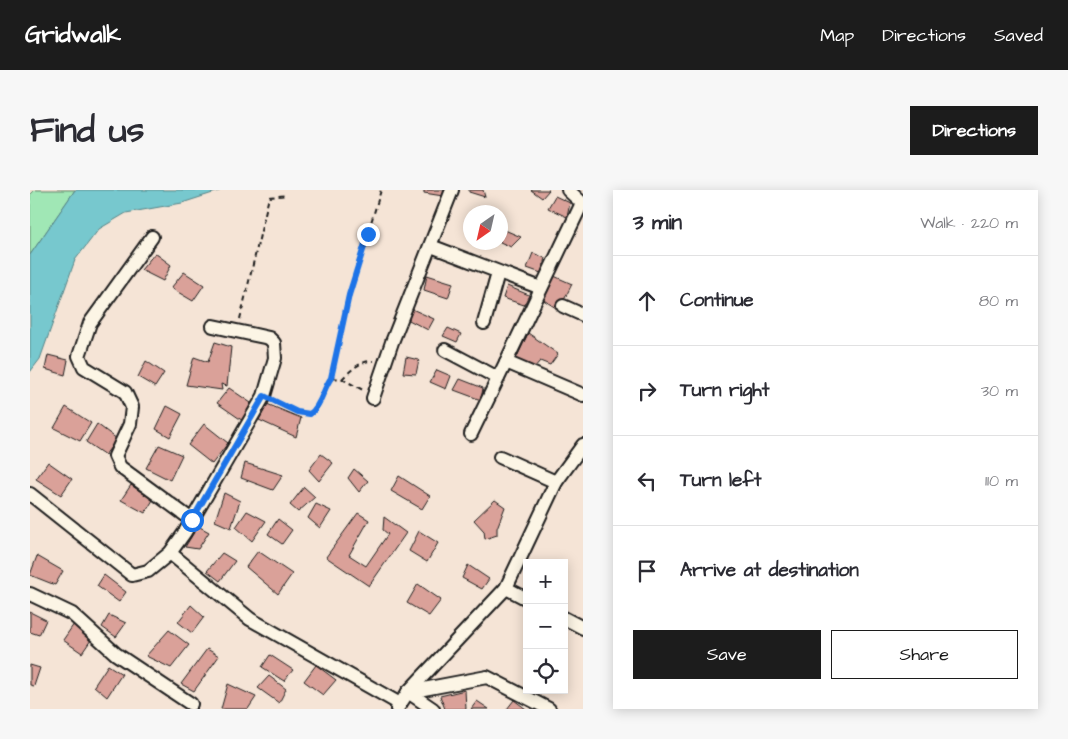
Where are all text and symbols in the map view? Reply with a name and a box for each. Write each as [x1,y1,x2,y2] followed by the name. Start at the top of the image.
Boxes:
[25,18,121,52] text: Gridwalk
[820,23,854,48] text: Map
[882,23,966,48] text: Directions
[994,23,1043,48] text: Saved
[30,106,144,155] text: Find us
[910,106,1038,155] button: Directions
[463,205,508,250] north arrow
[633,208,682,237] text: 3 min
[920,212,1018,234] text: Walk · 220 m
[357,223,380,246] route end
[633,287,661,315] icon: ahead
[680,287,754,314] text: Continue
[979,290,1018,312] text: 80 m
[633,377,661,405] icon: right
[680,377,769,404] text: Turn right
[981,380,1018,402] text: 30 m
[633,467,661,495] icon: left
[680,467,761,494] text: Turn left
[985,470,1018,492] text: 110 m
[181,509,204,532] route start
[633,557,661,585] icon: arrive
[680,557,859,584] text: Arrive at destination
[523,559,568,694] map controls
[523,559,568,604] button: +
[523,604,568,649] button: −
[633,630,821,679] button: Save
[831,630,1018,679] button: Share
[523,649,568,694] button: locate

